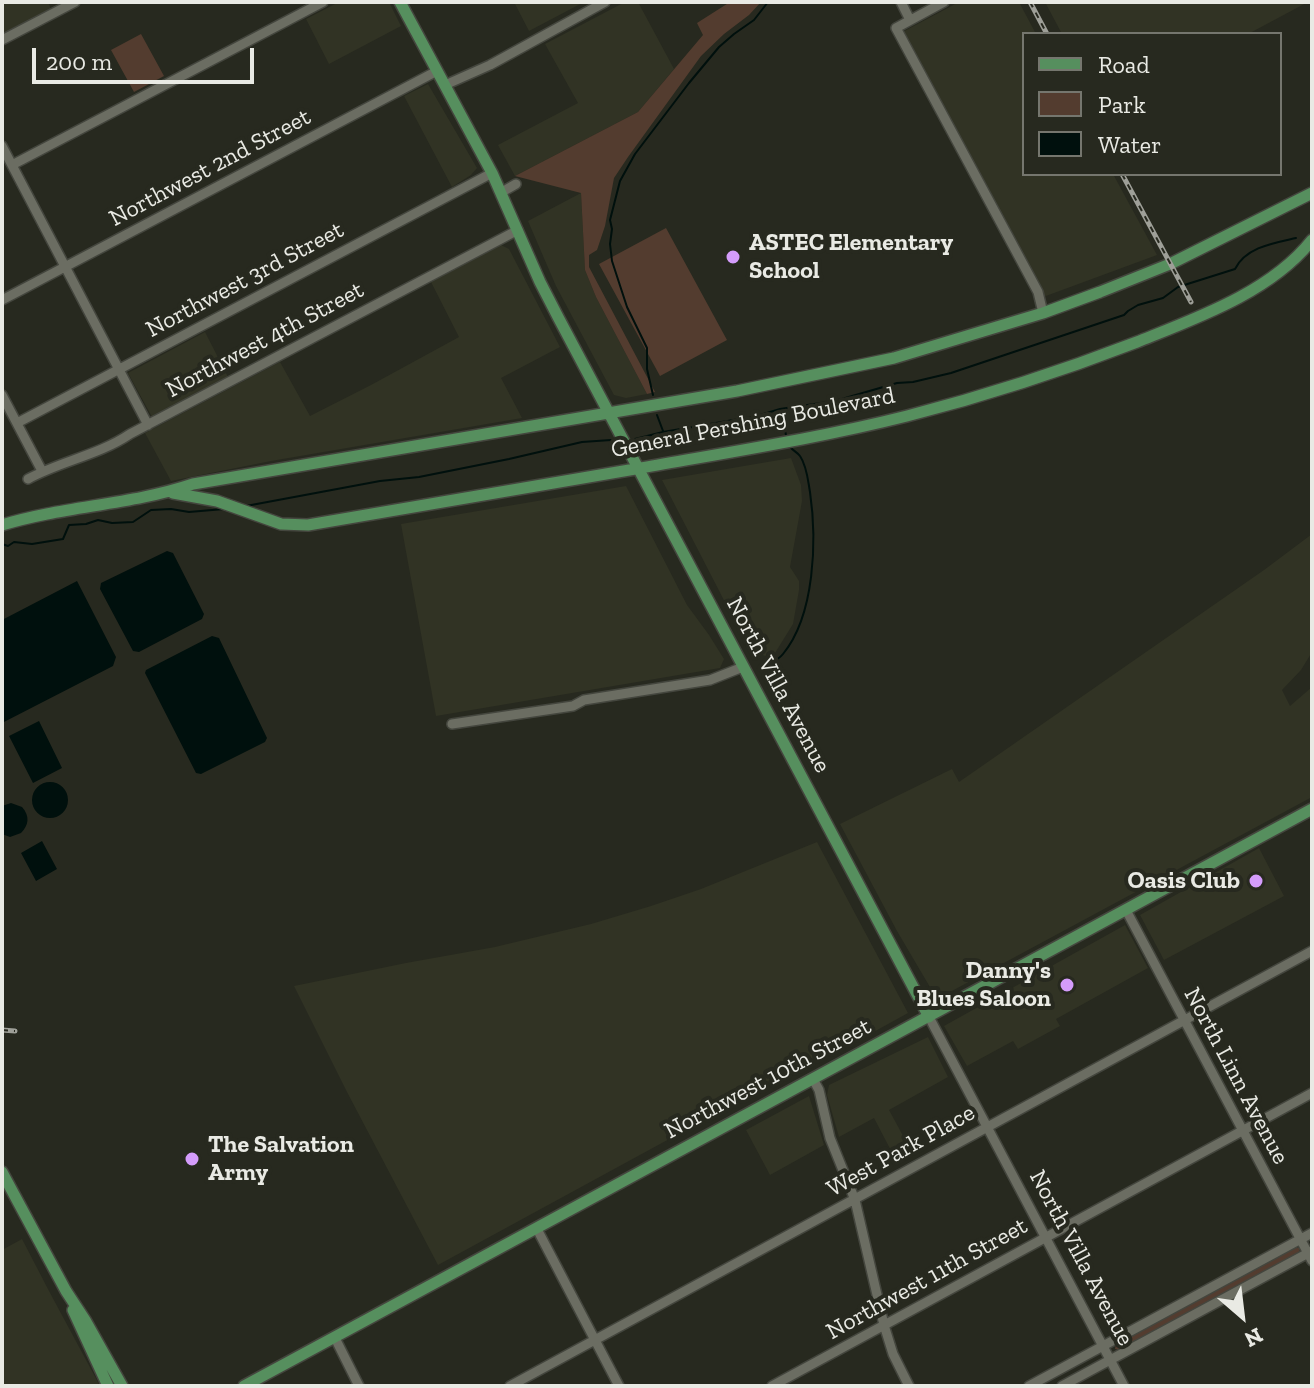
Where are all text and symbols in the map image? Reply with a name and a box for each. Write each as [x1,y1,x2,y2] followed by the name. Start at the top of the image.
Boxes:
[36,32,258,82] scale bar
[1022,32,1282,176] legend
[46,47,112,76] text: 200 m
[1098,50,1150,79] text: Road
[1098,90,1146,119] text: Park
[104,103,316,233] street label: Northwest 2nd Street
[1098,130,1161,159] text: Water
[141,216,349,344] street label: Northwest 3rd Street
[749,229,953,285] place label: ASTEC Elementary School
[724,248,742,266] marker: ASTEC Elementary School
[161,276,369,404] street label: Northwest 4th Street
[609,381,897,465] street label: General Pershing Boulevard
[720,592,836,778] street label: North Villa Avenue
[1128,867,1240,895] place label: Oasis Club
[1247,872,1265,890] marker: Oasis Club
[916,957,1051,1013] place label: Danny's Blues Saloon
[1058,976,1076,994] marker: Danny's Blues Saloon
[1177,983,1295,1169] street label: North Linn Avenue
[660,1012,876,1146] street label: Northwest 10th Street
[822,1098,980,1204] street label: West Park Place
[208,1131,354,1187] place label: The Salvation Army
[183,1150,201,1168] marker: The Salvation Army
[1023,1165,1139,1351] street label: North Villa Avenue
[822,1212,1032,1346] street label: Northwest 11th Street
[1202,1276,1282,1356] north arrow
[1240,1322,1267,1353] text: N

